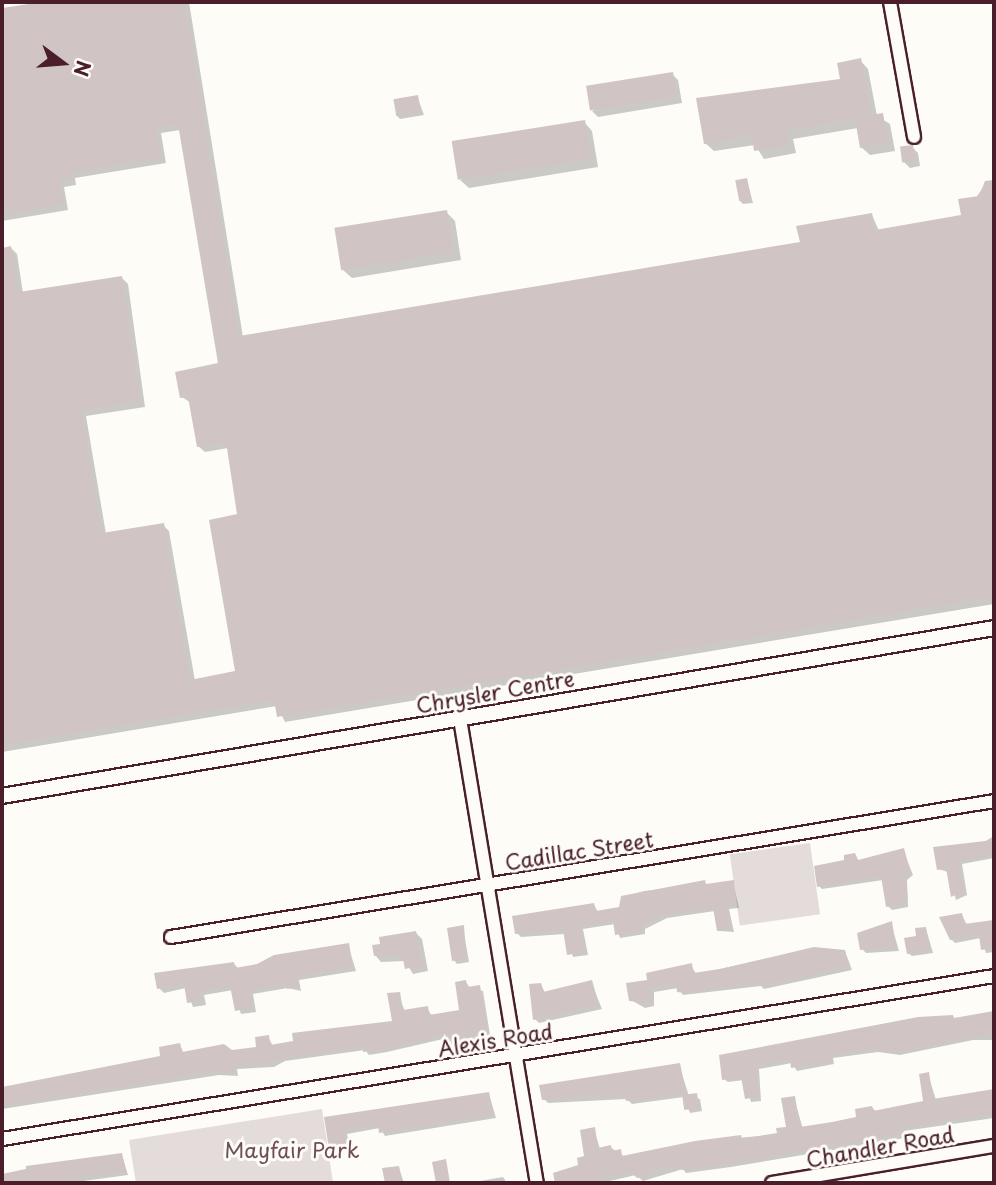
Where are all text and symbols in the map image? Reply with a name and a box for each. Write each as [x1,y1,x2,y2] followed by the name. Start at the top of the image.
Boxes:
[28,28,98,98] north arrow
[68,58,99,80] text: N
[413,664,577,718] street label: Chrysler Centre
[502,826,656,874] street label: Cadillac Street
[436,1017,554,1061] street label: Alexis Road
[804,1121,956,1171] street label: Chandler Road
[225,1136,359,1162] park label: Mayfair Park

